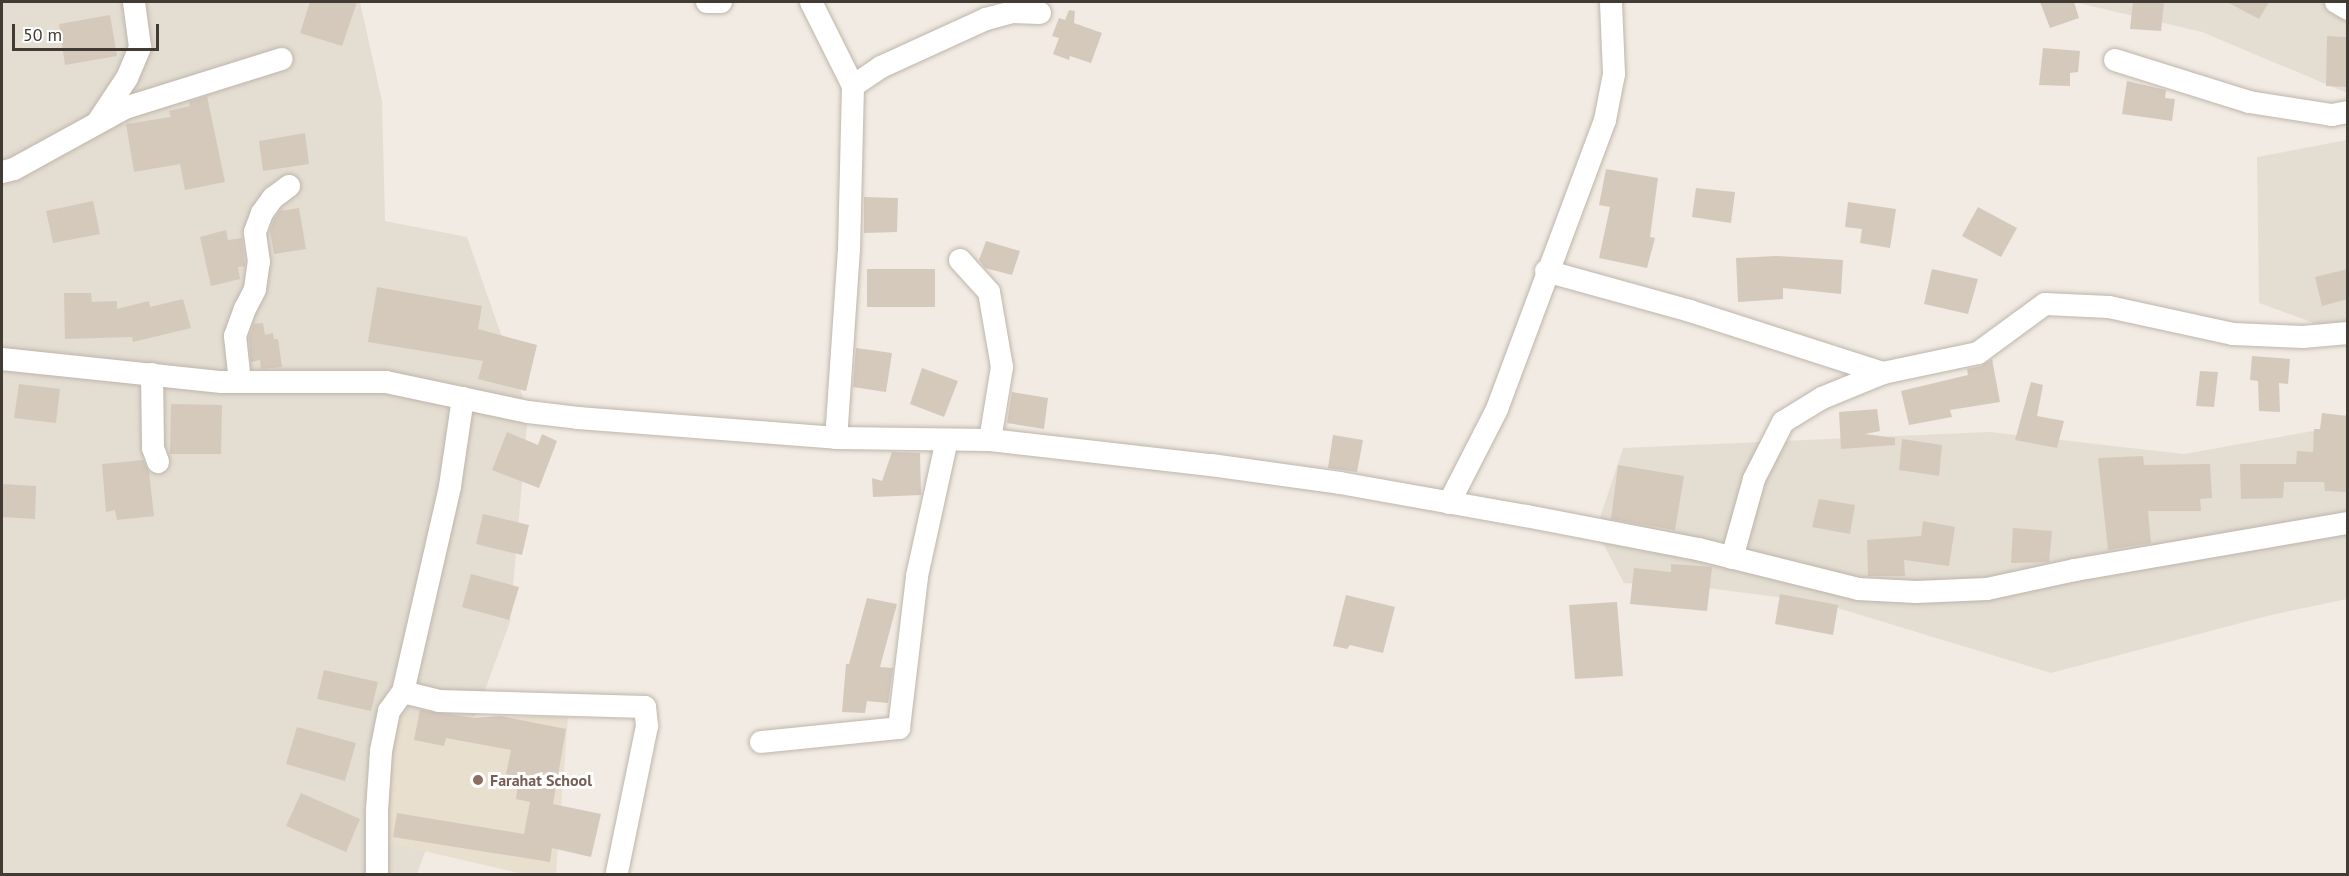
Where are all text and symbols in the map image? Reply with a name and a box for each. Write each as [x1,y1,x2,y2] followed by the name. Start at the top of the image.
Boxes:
[15,12,162,50] scale bar
[23,23,62,46] text: 50 m
[490,770,592,790] place label: Farahat School
[471,773,485,787] marker: Farahat School

